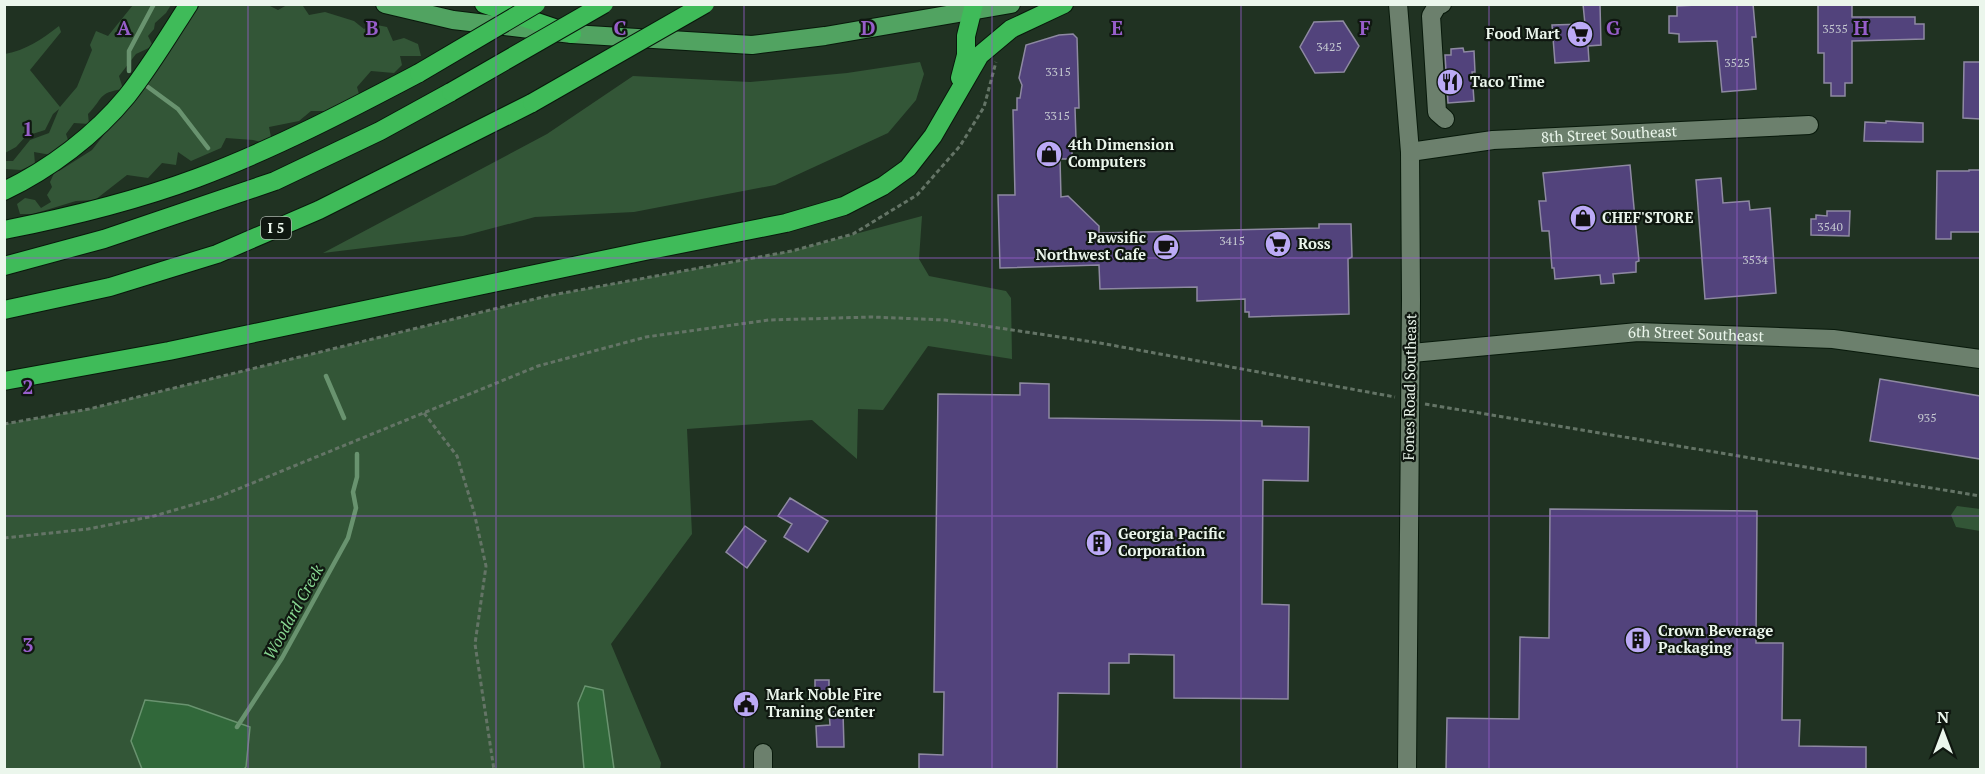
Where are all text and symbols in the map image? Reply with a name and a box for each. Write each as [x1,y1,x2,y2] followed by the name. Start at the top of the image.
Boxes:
[117,14,132,41] text: A
[366,14,379,41] text: B
[613,14,627,41] text: C
[861,14,875,41] text: D
[1111,14,1123,41] text: E
[1359,14,1371,41] text: F
[1606,14,1620,41] text: G
[1853,14,1869,41] text: H
[1565,19,1595,49] supermarket icon: Food Mart
[1822,21,1848,36] house number: 3535
[1486,23,1560,43] place label: Food Mart
[1316,39,1342,54] house number: 3425
[1724,55,1750,70] house number: 3525
[1045,64,1071,79] house number: 3315
[1435,67,1465,97] restaurant icon: Taco Time
[1470,71,1545,91] place label: Taco Time
[1044,108,1070,123] house number: 3315
[22,115,34,142] text: 1
[1540,120,1678,147] street label: 8th Street Southeast
[1068,134,1174,171] place label: 4th Dimension Computers
[1034,139,1064,169] shop icon: 4th Dimension Computers
[1568,203,1598,233] shop icon: CHEF'STORE
[1602,207,1694,227] place label: CHEF'STORE
[261,217,291,239] road number: I 5
[1817,219,1843,234] house number: 3540
[1036,227,1146,264] place label: Pawsific Northwest Cafe
[1263,229,1293,259] supermarket icon: Ross
[1151,232,1181,262] cafe icon: Pawsific Northwest Cafe
[1219,233,1245,248] house number: 3415
[1298,233,1331,253] place label: Ross
[1742,252,1768,267] house number: 3534
[1398,313,1420,460] street label: Fones Road Southeast
[1627,321,1765,346] street label: 6th Street Southeast
[22,373,34,400] text: 2
[1917,410,1937,425] house number: 935
[1118,523,1225,560] place label: Georgia Pacific Corporation
[1084,528,1114,558] building icon: Georgia Pacific Corporation
[258,561,328,663] water label: Woodard Creek
[1658,620,1773,657] place label: Crown Beverage Packaging
[1623,625,1653,655] building icon: Crown Beverage Packaging
[22,631,34,658] text: 3
[766,684,882,721] place label: Mark Noble Fire Traning Center
[731,689,761,719] public building icon: Mark Noble Fire Traning Center
[1913,702,1973,762] north arrow
[1937,706,1949,728] text: N

